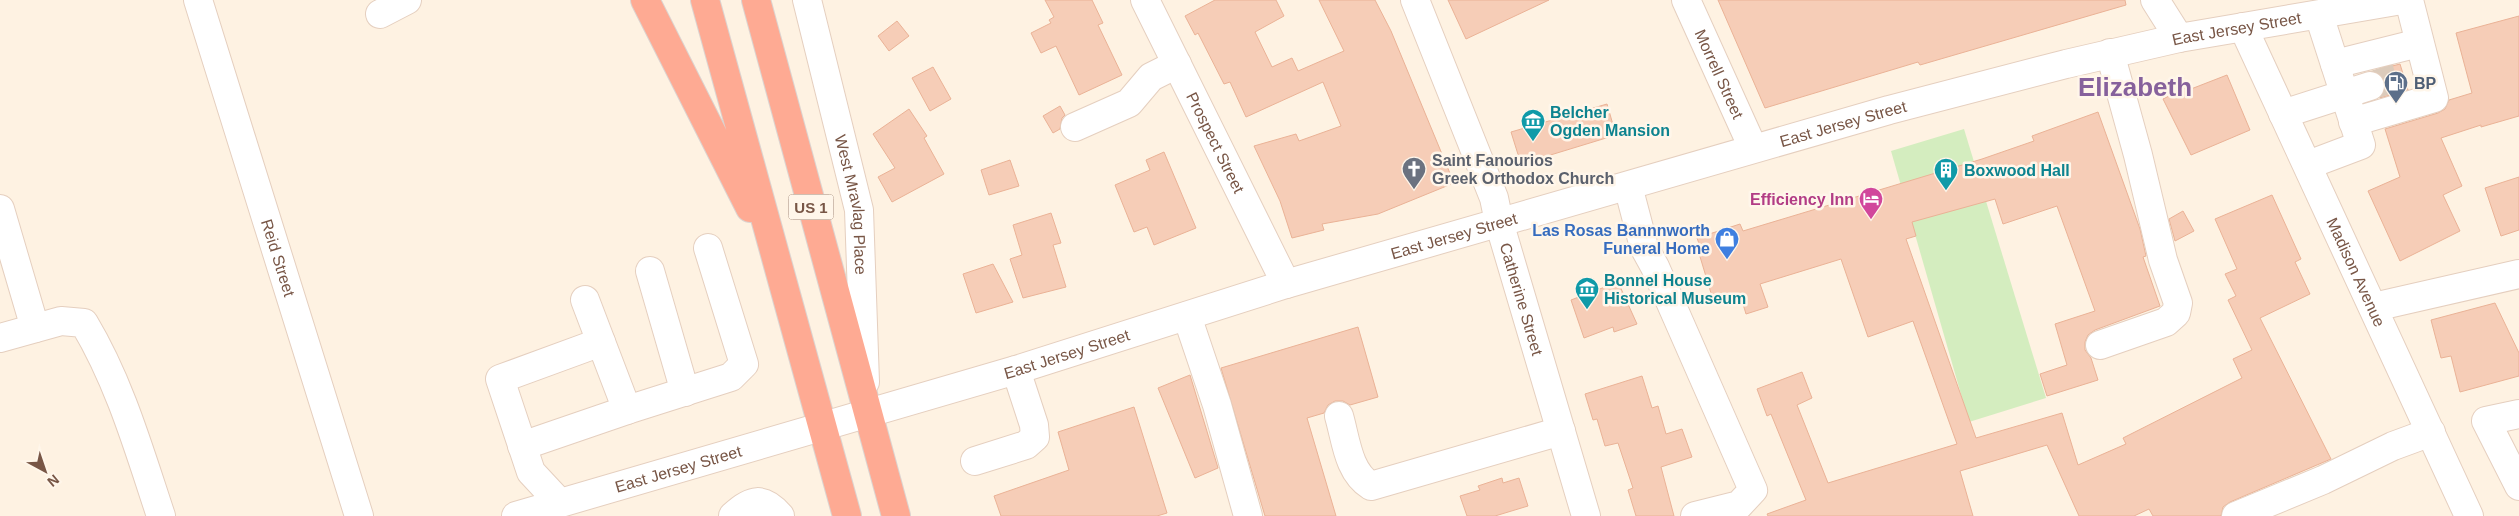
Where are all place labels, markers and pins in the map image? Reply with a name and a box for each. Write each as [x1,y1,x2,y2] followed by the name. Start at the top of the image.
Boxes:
[2383,70,2409,104] fuel station icon: BP
[2414,75,2437,92] place label: BP
[1550,104,1670,139] place label: Belcher Ogden Mansion
[1520,108,1546,142] museum icon: Belcher Ogden Mansion
[1432,152,1614,187] place label: Saint Fanourios Greek Orthodox Church
[1401,156,1427,190] church icon: Saint Fanourios Greek Orthodox Church
[1933,157,1959,191] building icon: Boxwood Hall
[1964,162,2070,179] place label: Boxwood Hall
[1858,186,1884,220] hotel icon: Efficiency Inn
[1750,191,1854,208] place label: Efficiency Inn
[1532,222,1710,257] place label: Las Rosas Bannnworth Funeral Home
[1714,226,1740,260] shop icon: Las Rosas Bannnworth Funeral Home
[1604,272,1746,307] place label: Bonnel House Historical Museum
[1574,276,1600,310] museum icon: Bonnel House Historical Museum

